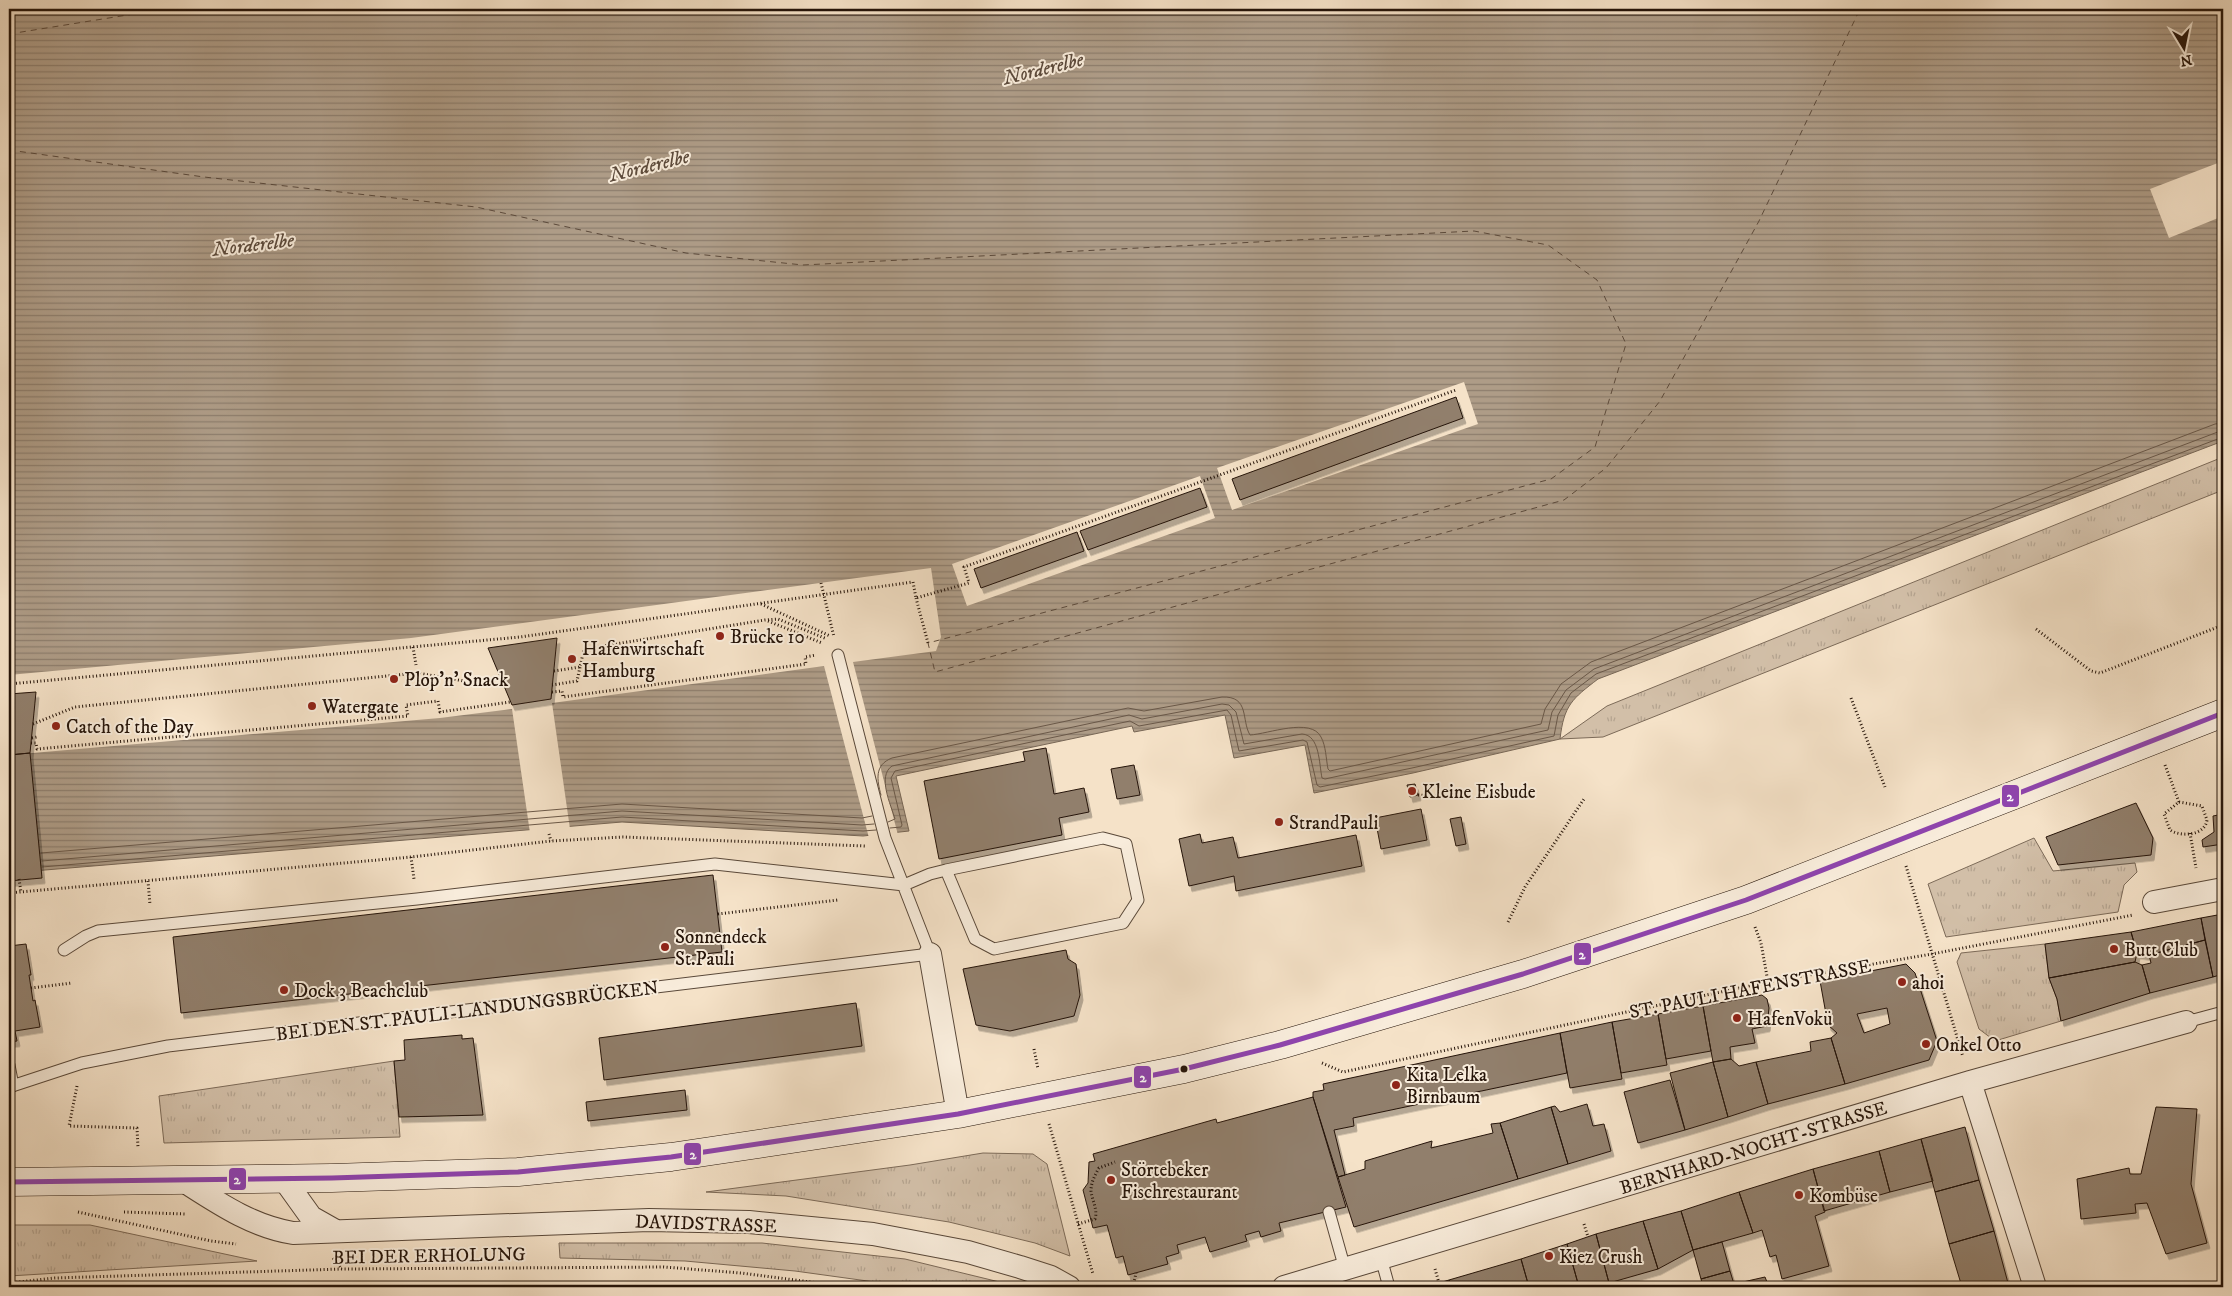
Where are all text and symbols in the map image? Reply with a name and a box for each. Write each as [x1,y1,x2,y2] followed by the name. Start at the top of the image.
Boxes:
[2160,22,2210,72] north arrow
[1000,47,1087,92] water label: Norderelbe
[2178,50,2193,70] text: N
[606,144,693,189] water label: Norderelbe
[210,228,296,263] water label: Norderelbe
[730,626,805,649] place label: Brücke 10
[714,630,726,642] marker: Brücke 10
[582,638,705,683] place label: Hafenwirtschaft Hamburg
[566,653,578,665] marker: Hafenwirtschaft Hamburg
[404,669,509,692] place label: Plop'n' Snack
[388,673,400,685] marker: Plop'n' Snack
[321,696,399,719] place label: Watergate
[306,700,318,712] marker: Watergate
[66,716,194,739] place label: Catch of the Day
[50,720,62,732] marker: Catch of the Day
[1422,781,1536,804] place label: Kleine Eisbude
[2001,784,2020,808] line badge: 2
[1406,785,1418,797] marker: Kleine Eisbude
[2007,788,2015,806] text: 2
[1289,812,1379,835] place label: StrandPauli
[1273,816,1285,828] marker: StrandPauli
[675,926,767,971] place label: Sonnendeck St.Pauli
[2124,939,2198,962] place label: Butt Club
[659,941,671,953] marker: Sonnendeck St.Pauli
[1573,942,1592,966] line badge: 2
[2108,943,2120,955] marker: Butt Club
[1579,946,1587,964] text: 2
[1628,955,1873,1024] street label: ST. PAULI HAFENSTRASSE
[1912,972,1944,995] place label: ahoi
[274,976,660,1046] street label: BEI DEN ST. PAULI-LANDUNGSBRÜCKEN
[1896,976,1908,988] marker: ahoi
[294,980,428,1003] place label: Dock 3 Beachclub
[278,984,290,996] marker: Dock 3 Beachclub
[1747,1008,1832,1031] place label: HafenVokü
[1731,1012,1743,1024] marker: HafenVokü
[1936,1034,2021,1057] place label: Onkel Otto
[1920,1038,1932,1050] marker: Onkel Otto
[1179,1064,1189,1074] unlabelled marker
[1406,1064,1487,1109] place label: Kita Lelka Birnbaum
[1133,1065,1152,1089] line badge: 2
[1140,1069,1148,1087] text: 2
[1390,1079,1402,1091] marker: Kita Lelka Birnbaum
[1617,1097,1890,1200] street label: BERNHARD-NOCHT-STRASSE
[683,1142,702,1166] line badge: 2
[690,1146,698,1164] text: 2
[1121,1159,1238,1204] place label: Störtebeker Fischrestaurant
[228,1167,247,1191] line badge: 2
[234,1171,242,1189] text: 2
[1105,1174,1117,1186] marker: Störtebeker Fischrestaurant
[1809,1185,1878,1208] place label: Kombüse
[1793,1189,1805,1201] marker: Kombüse
[635,1211,777,1238] street label: DAVIDSTRASSE
[332,1243,526,1270] street label: BEI DER ERHOLUNG
[1559,1246,1643,1269] place label: Kiez Crush
[1543,1250,1555,1262] marker: Kiez Crush

